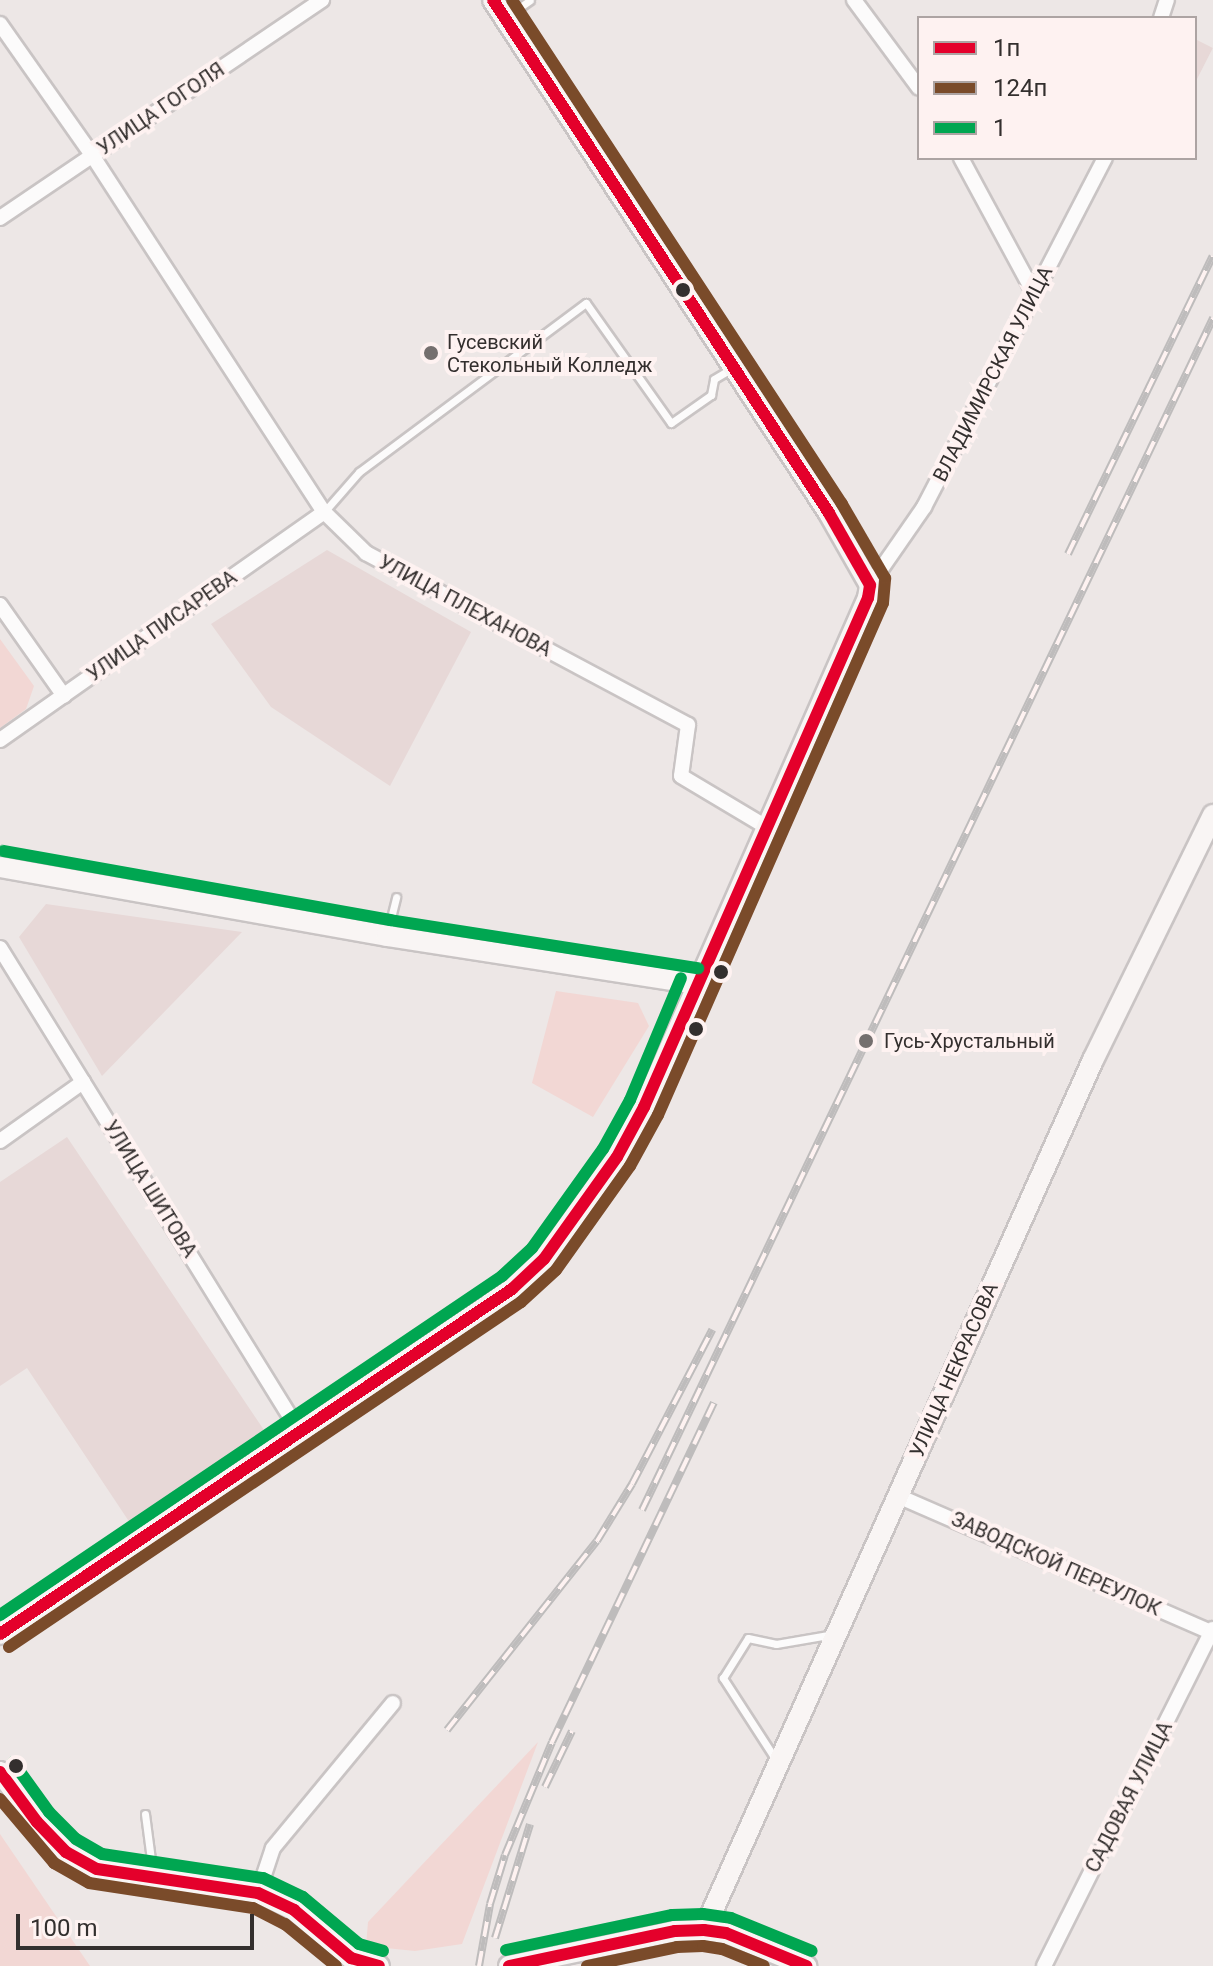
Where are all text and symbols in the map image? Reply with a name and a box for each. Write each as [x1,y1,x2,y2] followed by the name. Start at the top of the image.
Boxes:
[917,16,1197,160] legend
[993,34,1020,62] text: 1п
[93,58,229,160] street label: УЛИЦА ГОГОЛЯ
[993,74,1047,102] text: 124п
[993,114,1007,142] text: 1
[928,262,1058,486] street label: ВЛАДИМИРСКАЯ УЛИЦА
[675,282,691,298] unlabelled marker
[447,330,652,377] place label: Гусевский Стекольный Колледж
[422,344,440,362] marker: Гусевский Стекольный Колледж
[375,550,555,662] street label: УЛИЦА ПЛЕХАНОВА
[82,565,242,687] street label: УЛИЦА ПИСАРЕВА
[713,964,729,980] unlabelled marker
[688,1021,704,1037] unlabelled marker
[884,1029,1055,1053] place label: Гусь-Хрустальный
[855,1030,877,1052] marker: Гусь-Хрустальный
[98,1116,202,1262] street label: УЛИЦА ШИТОВА
[905,1279,1003,1461] street label: УЛИЦА НЕКРАСОВА
[948,1507,1164,1621] street label: ЗАВОДСКОЙ ПЕРЕУЛОК
[1081,1717,1177,1877] street label: САДОВАЯ УЛИЦА
[8,1758,24,1774] unlabelled marker
[20,1898,258,1948] scale bar
[30,1914,97,1942] text: 100 m

